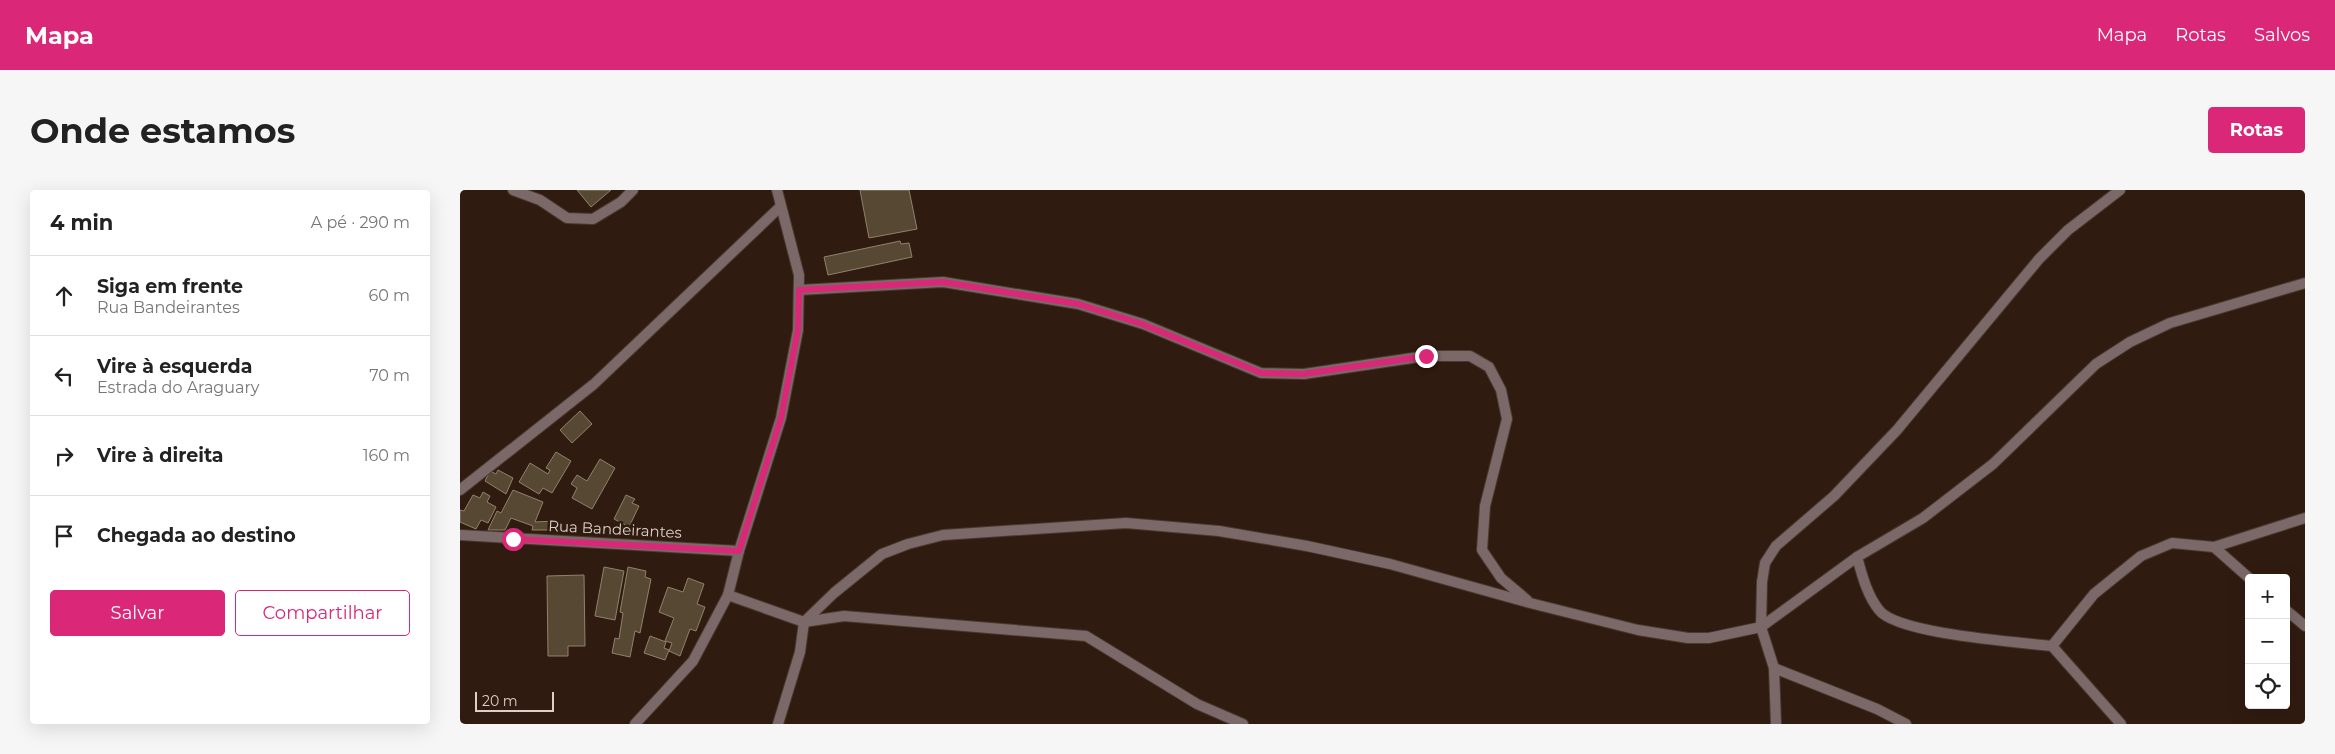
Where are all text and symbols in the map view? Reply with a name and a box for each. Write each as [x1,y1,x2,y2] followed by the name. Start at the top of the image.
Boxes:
[25,21,94,50] text: Mapa
[2097,24,2147,46] text: Mapa
[2175,24,2226,46] text: Rotas
[2254,24,2310,46] text: Salvos
[2208,107,2305,153] button: Rotas
[30,109,295,152] text: Onde estamos
[50,210,113,235] text: 4 min
[311,213,410,232] text: A pé · 290 m
[97,275,243,298] text: Siga em frente
[50,282,78,310] icon: ahead
[368,286,410,305] text: 60 m
[97,298,240,317] text: Rua Bandeirantes
[1415,345,1438,368] route end
[97,355,252,378] text: Vire à esquerda
[50,362,78,390] icon: left
[369,366,410,385] text: 70 m
[97,378,259,397] text: Estrada do Araguary
[50,442,78,470] icon: right
[97,444,224,467] text: Vire à direita
[363,446,410,465] text: 160 m
[548,516,682,542] street label: Rua Bandeirantes
[50,522,78,550] icon: arrive
[97,524,296,547] text: Chegada ao destino
[502,528,525,551] route start
[2245,574,2290,709] map controls
[2245,574,2290,619] button: +
[50,590,225,636] button: Salvar
[235,590,410,636] button: Compartilhar
[2245,619,2290,664] button: −
[2245,664,2290,709] button: locate
[475,689,554,712] scale bar
[482,692,518,710] text: 20 m

